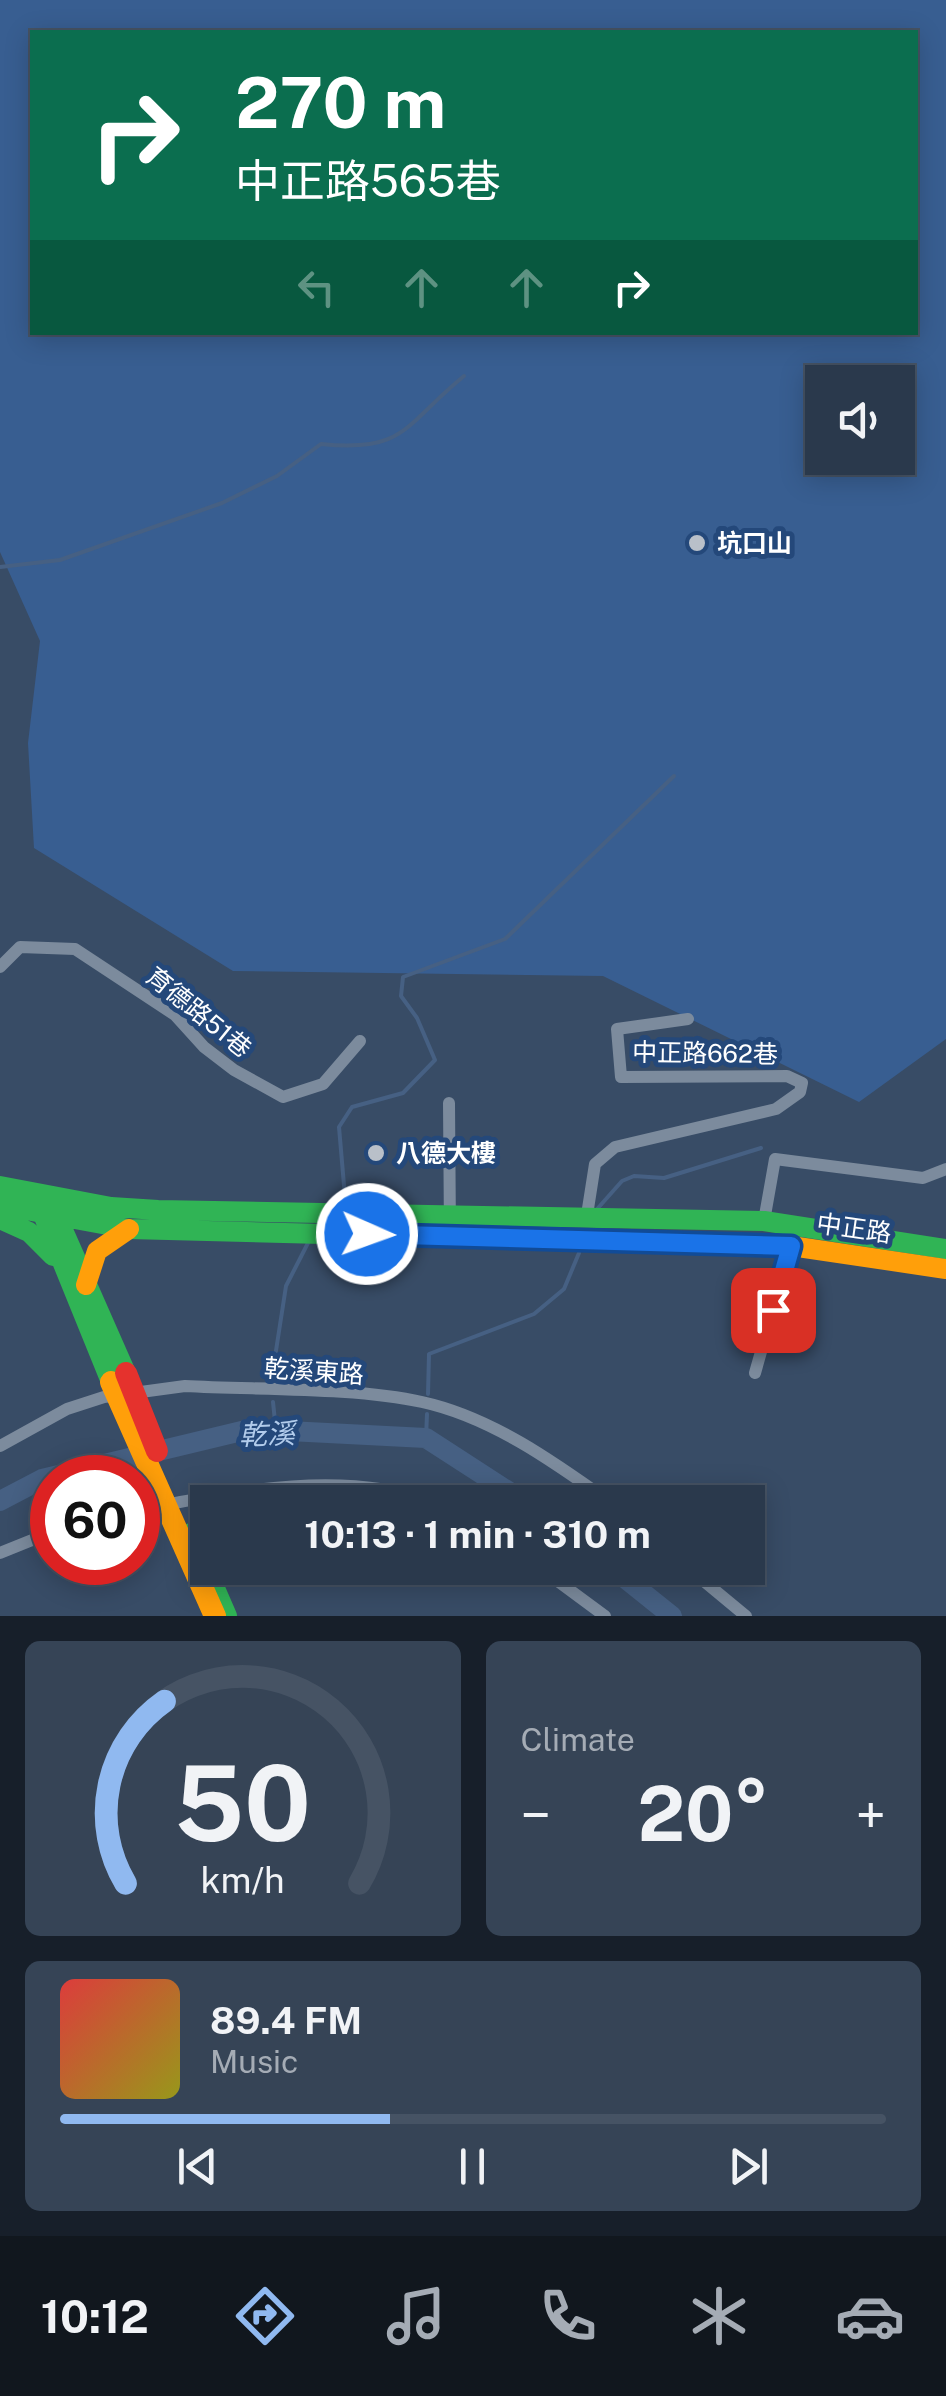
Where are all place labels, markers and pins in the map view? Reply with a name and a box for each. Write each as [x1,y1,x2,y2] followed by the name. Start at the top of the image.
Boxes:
[717,528,792,558] place label: 坑口山
[686,532,708,554] marker: 坑口山
[396,1138,496,1168] place label: 八德大樓
[365,1142,387,1164] marker: 八德大樓
[731,1268,816,1353] pin

